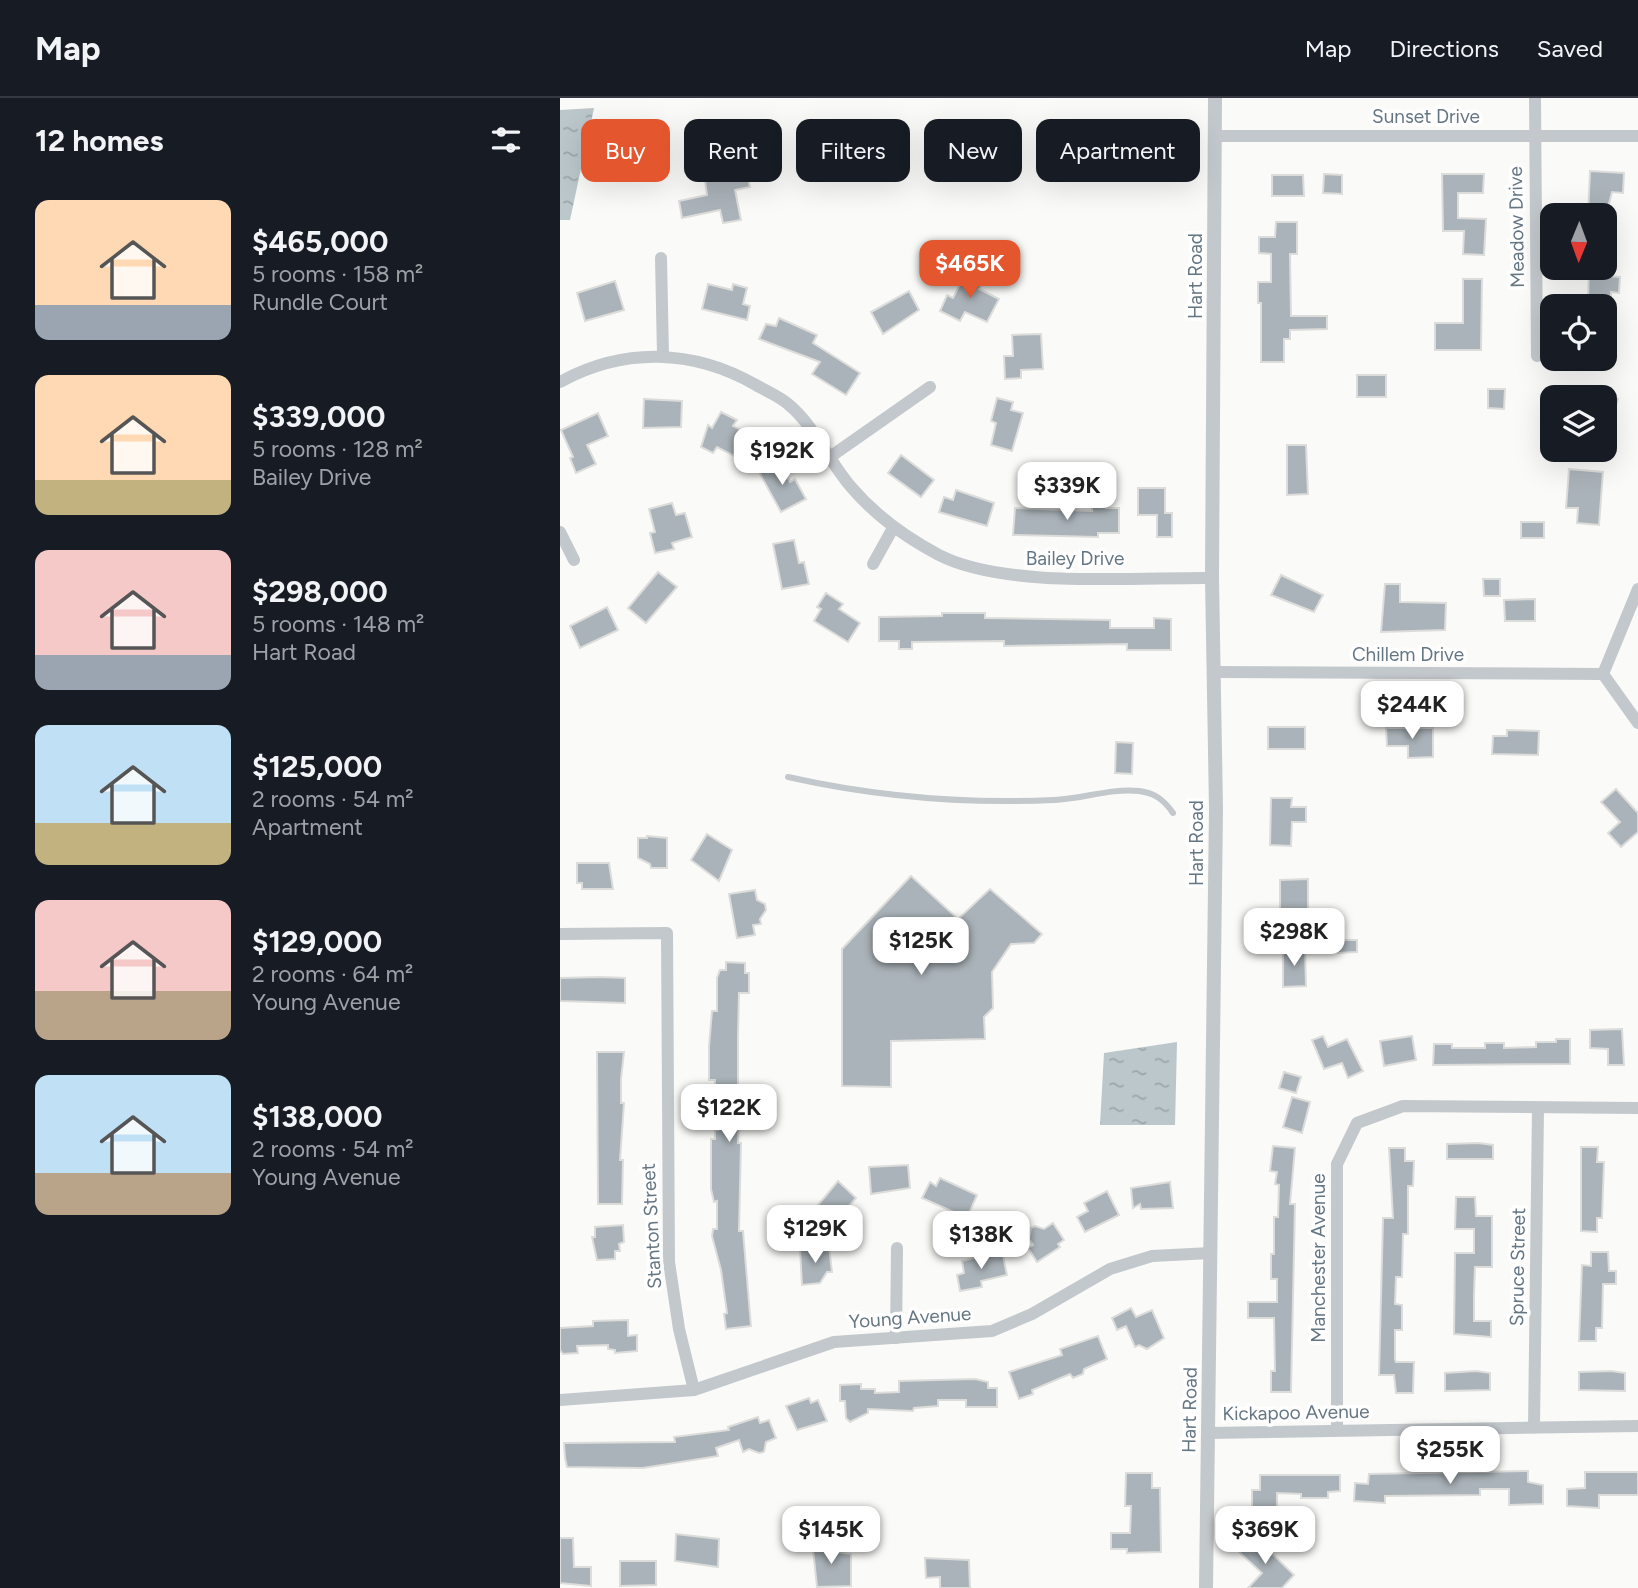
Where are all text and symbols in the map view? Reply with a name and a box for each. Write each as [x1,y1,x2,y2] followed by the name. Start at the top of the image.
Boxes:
[35,29,101,68] text: Map
[1305,34,1351,63] text: Map
[1389,34,1499,63] text: Directions
[1537,34,1603,63] text: Saved
[1372,105,1480,128] street label: Sunset Drive
[581,119,670,182] chip: Buy
[684,119,782,182] chip: Rent
[796,119,910,182] chip: Filters
[924,119,1022,182] chip: New
[1036,119,1200,182] chip: Apartment
[487,121,525,159] icon: filters
[35,122,163,159] text: 12 homes
[1504,166,1529,288] street label: Meadow Drive
[1540,203,1617,280] north arrow
[1540,203,1617,462] map controls
[252,223,388,260] text: $465,000
[91,228,175,312] icon: home
[1184,233,1207,319] street label: Hart Road
[921,240,1019,300] pin: $465K
[935,249,1005,277] text: $465K
[252,260,423,288] text: 5 rooms · 158 m²
[252,288,388,316] text: Rundle Court
[1540,294,1617,371] button: locate
[1540,385,1617,462] button: layers
[252,398,385,435] text: $339,000
[91,403,175,487] icon: home
[733,428,831,487] pin: $192K
[252,435,423,463] text: 5 rooms · 128 m²
[750,436,814,464] text: $192K
[1018,462,1116,522] pin: $339K
[252,463,371,491] text: Bailey Drive
[1034,471,1100,499] text: $339K
[1026,547,1124,570] street label: Bailey Drive
[252,573,388,610] text: $298,000
[91,578,175,662] icon: home
[252,610,424,638] text: 5 rooms · 148 m²
[252,638,356,666] text: Hart Road
[1352,643,1464,666] street label: Chillem Drive
[1363,682,1461,741] pin: $244K
[1377,690,1447,718] text: $244K
[252,748,382,785] text: $125,000
[91,753,175,837] icon: home
[252,785,414,813] text: 2 rooms · 54 m²
[1185,800,1208,886] street label: Hart Road
[252,813,363,841] text: Apartment
[1245,908,1343,968] pin: $298K
[1260,917,1328,945] text: $298K
[872,918,970,977] pin: $125K
[252,923,382,960] text: $129,000
[889,926,953,954] text: $125K
[91,928,175,1012] icon: home
[252,960,413,988] text: 2 rooms · 64 m²
[252,988,400,1016] text: Young Avenue
[680,1084,778,1144] pin: $122K
[697,1093,761,1121] text: $122K
[252,1098,382,1135] text: $138,000
[91,1103,175,1187] icon: home
[252,1135,414,1163] text: 2 rooms · 54 m²
[252,1163,400,1191] text: Young Avenue
[637,1163,666,1289] street label: Stanton Street
[1307,1173,1330,1343] street label: Manchester Avenue
[766,1206,864,1265] pin: $129K
[1505,1208,1530,1326] street label: Spruce Street
[932,1212,1030,1271] pin: $138K
[783,1214,847,1242] text: $129K
[949,1220,1013,1248] text: $138K
[848,1302,972,1333] street label: Young Avenue
[1177,1367,1202,1453] street label: Hart Road
[1222,1400,1370,1425] street label: Kickapoo Avenue
[1401,1426,1499,1486] pin: $255K
[1416,1435,1484,1463] text: $255K
[782,1506,880,1566] pin: $145K
[1216,1506,1314,1566] pin: $369K
[798,1515,864,1543] text: $145K
[1231,1515,1299,1543] text: $369K

